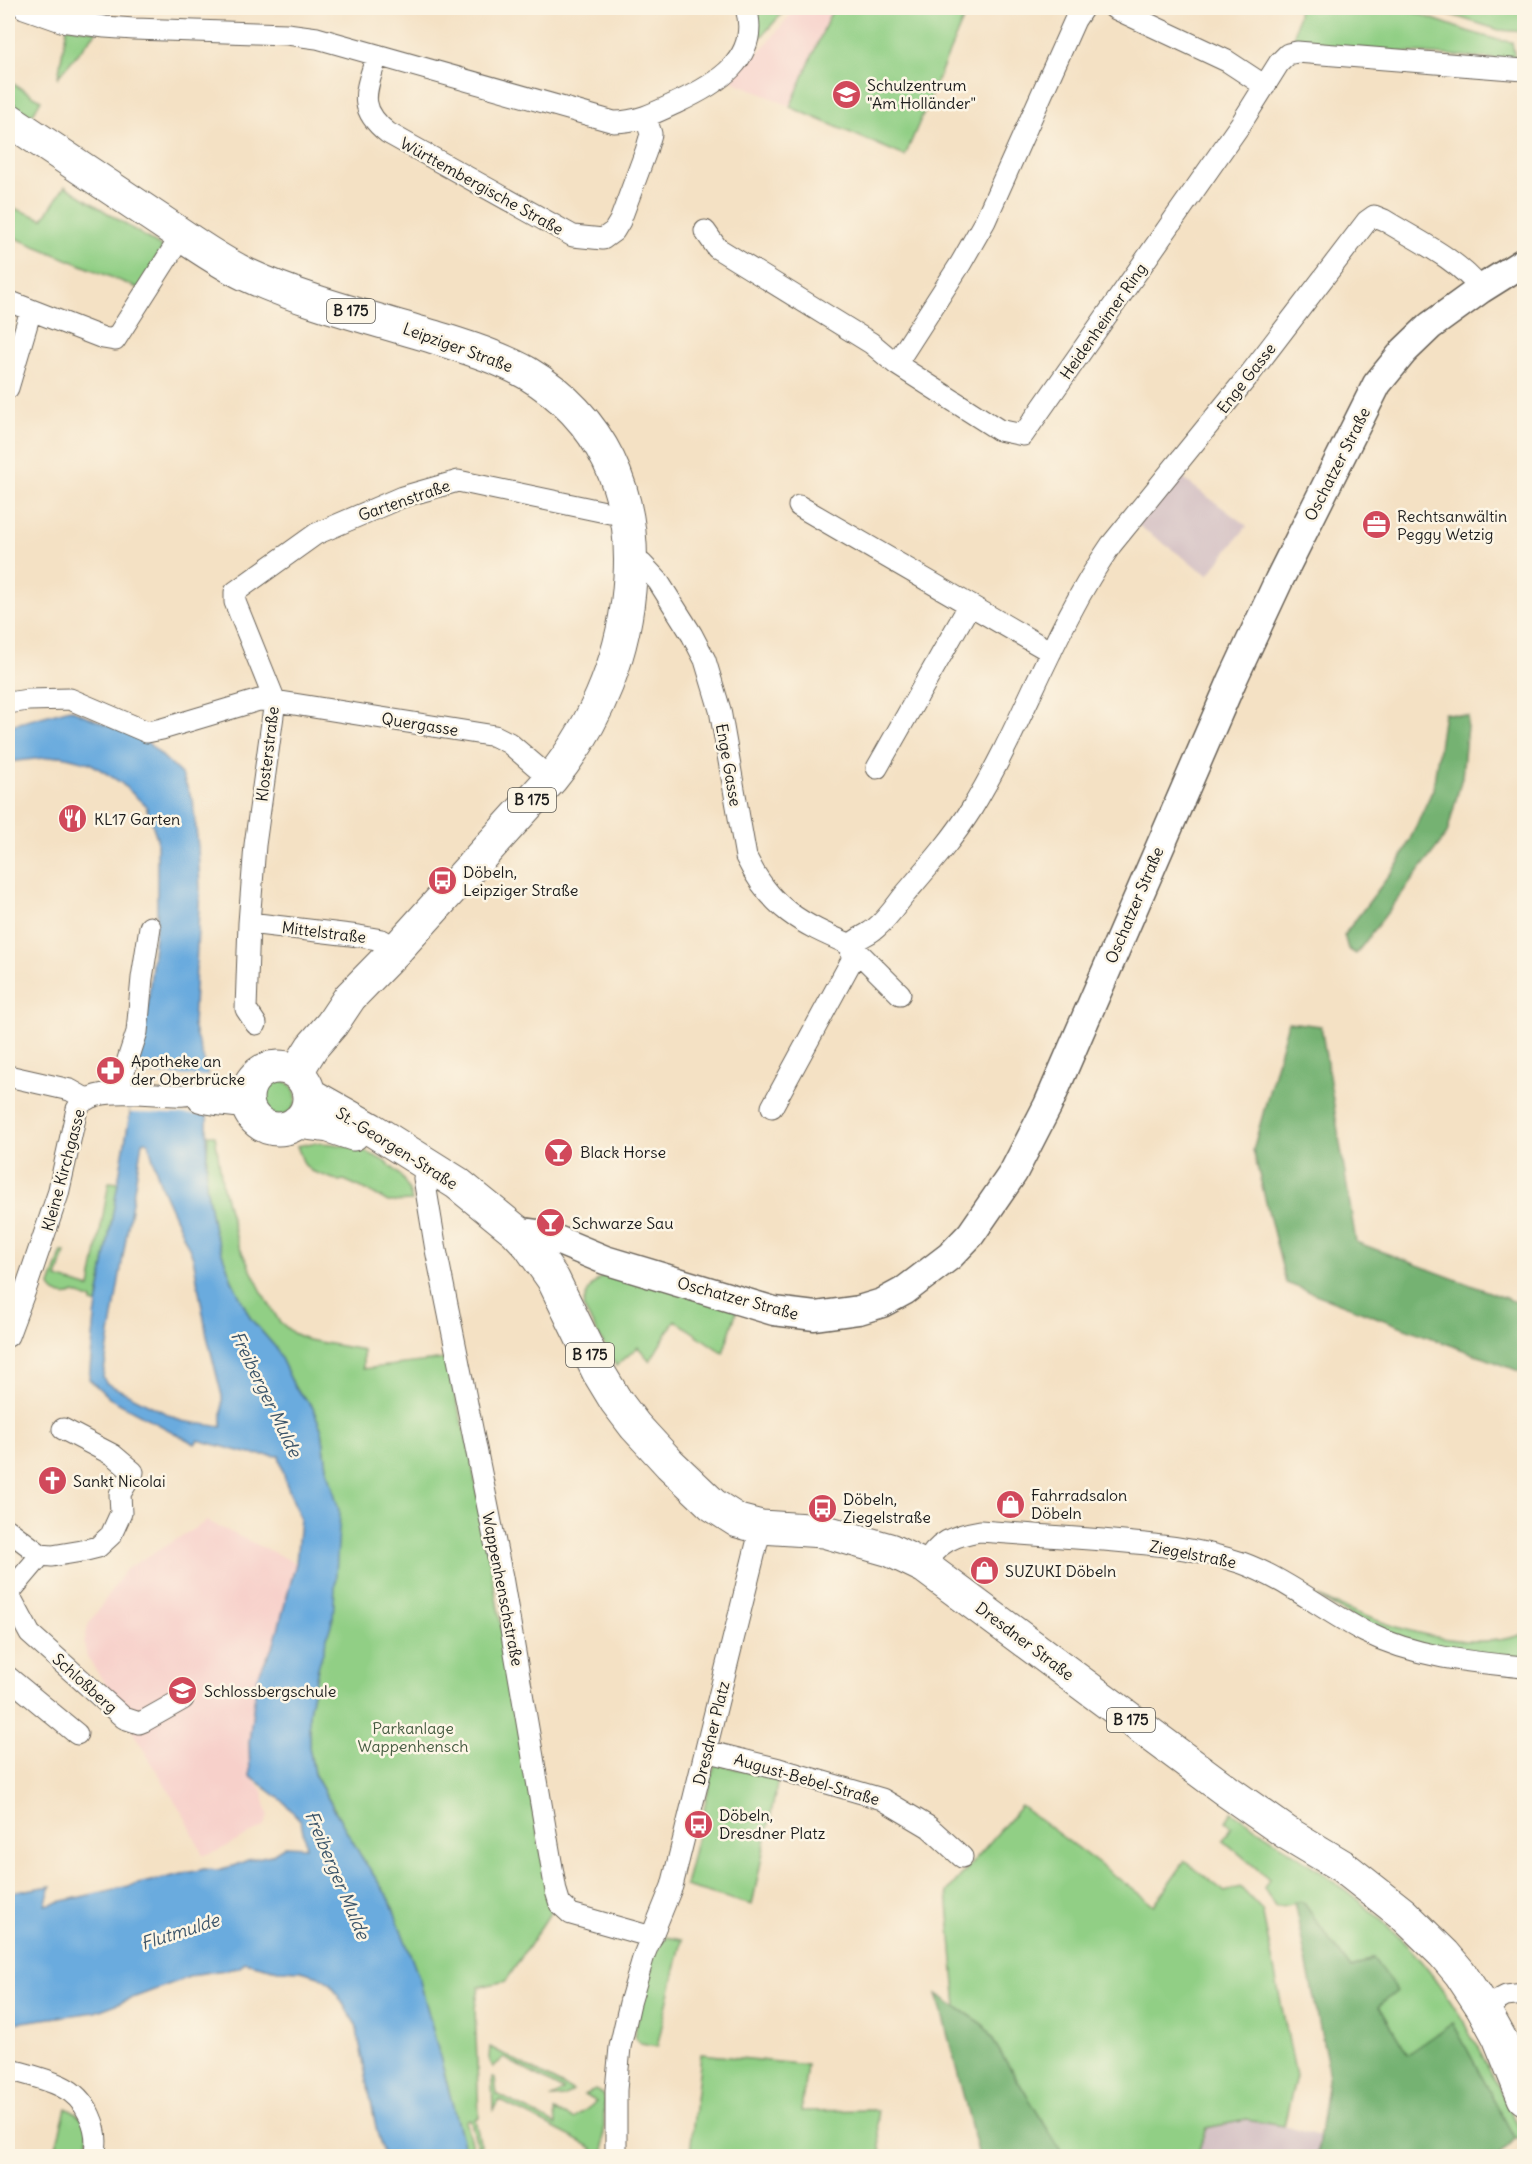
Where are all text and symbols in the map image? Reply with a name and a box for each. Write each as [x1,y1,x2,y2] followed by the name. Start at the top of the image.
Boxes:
[867,75,976,113] place label: Schulzentrum "Am Holländer"
[830,78,862,110] school or university icon: Schulzentrum "Am Holländer"
[397,133,567,239] street label: Württembergische Straße
[1055,259,1151,383] street label: Heidenheimer Ring
[327,299,375,323] road number: B 175
[400,318,516,376] street label: Leipziger Straße
[1212,339,1280,417] street label: Enge Gasse
[1300,404,1374,524] street label: Oschatzer Straße
[355,475,453,525] street label: Gartenstraße
[1397,506,1507,544] place label: Rechtsanwältin Peggy Wetzig
[1360,509,1392,541] office icon: Rechtsanwältin Peggy Wetzig
[251,705,283,803] street label: Klosterstraße
[380,708,460,740] street label: Quergasse
[712,722,746,808] street label: Enge Gasse
[508,788,556,812] road number: B 175
[57,803,89,835] restaurant icon: KL17 Garten
[94,809,180,829] place label: KL17 Garten
[1100,844,1168,966] street label: Oschatzer Straße
[463,862,578,900] place label: Döbeln, Leipziger Straße
[426,865,458,897] bus stop icon: Döbeln, Leipziger Straße
[281,917,367,947] street label: Mittelstraße
[131,1051,245,1089] place label: Apotheke an der Oberbrücke
[94,1054,126,1086] pharmacy icon: Apotheke an der Oberbrücke
[332,1103,462,1193] street label: St.-Georgen-Straße
[37,1107,89,1233] street label: Kleine Kirchgasse
[543,1136,575,1168] bar icon: Black Horse
[580,1142,666,1162] place label: Black Horse
[535,1207,567,1239] bar icon: Schwarze Sau
[572,1213,674,1233] place label: Schwarze Sau
[675,1272,801,1324] street label: Oschatzer Straße
[226,1327,307,1462] water label: Freiberger Mulde
[566,1343,614,1367] road number: B 175
[36,1465,68,1497] church icon: Sankt Nicolai
[73,1471,166,1491] place label: Sankt Nicolai
[1031,1485,1127,1523] place label: Fahrradsalon Döbeln
[994,1488,1026,1520] shop icon: Fahrradsalon Döbeln
[843,1489,931,1527] place label: Döbeln, Ziegelstraße
[806,1492,838,1524] bus stop icon: Döbeln, Ziegelstraße
[478,1510,528,1668] street label: Wappenhenschstraße
[1148,1536,1238,1572] street label: Ziegelstraße
[968,1555,1000,1587] shop icon: SUZUKI Döbeln
[1005,1561,1116,1581] place label: SUZUKI Döbeln
[972,1598,1078,1684] street label: Dresdner Straße
[49,1649,121,1717] street label: Schloßberg
[167,1675,199,1707] school or university icon: Schlossbergschule
[688,1679,734,1787] street label: Dresdner Platz
[204,1681,336,1701] place label: Schlossbergschule
[1107,1708,1155,1732] road number: B 175
[357,1718,469,1756] park label: Parkanlage Wappenhensch
[732,1749,882,1809] street label: August-Bebel-Straße
[719,1805,826,1843] place label: Döbeln, Dresdner Platz
[300,1807,375,1944] water label: Freiberger Mulde
[682,1808,714,1840] bus stop icon: Döbeln, Dresdner Platz
[138,1908,223,1955] water label: Flutmulde

